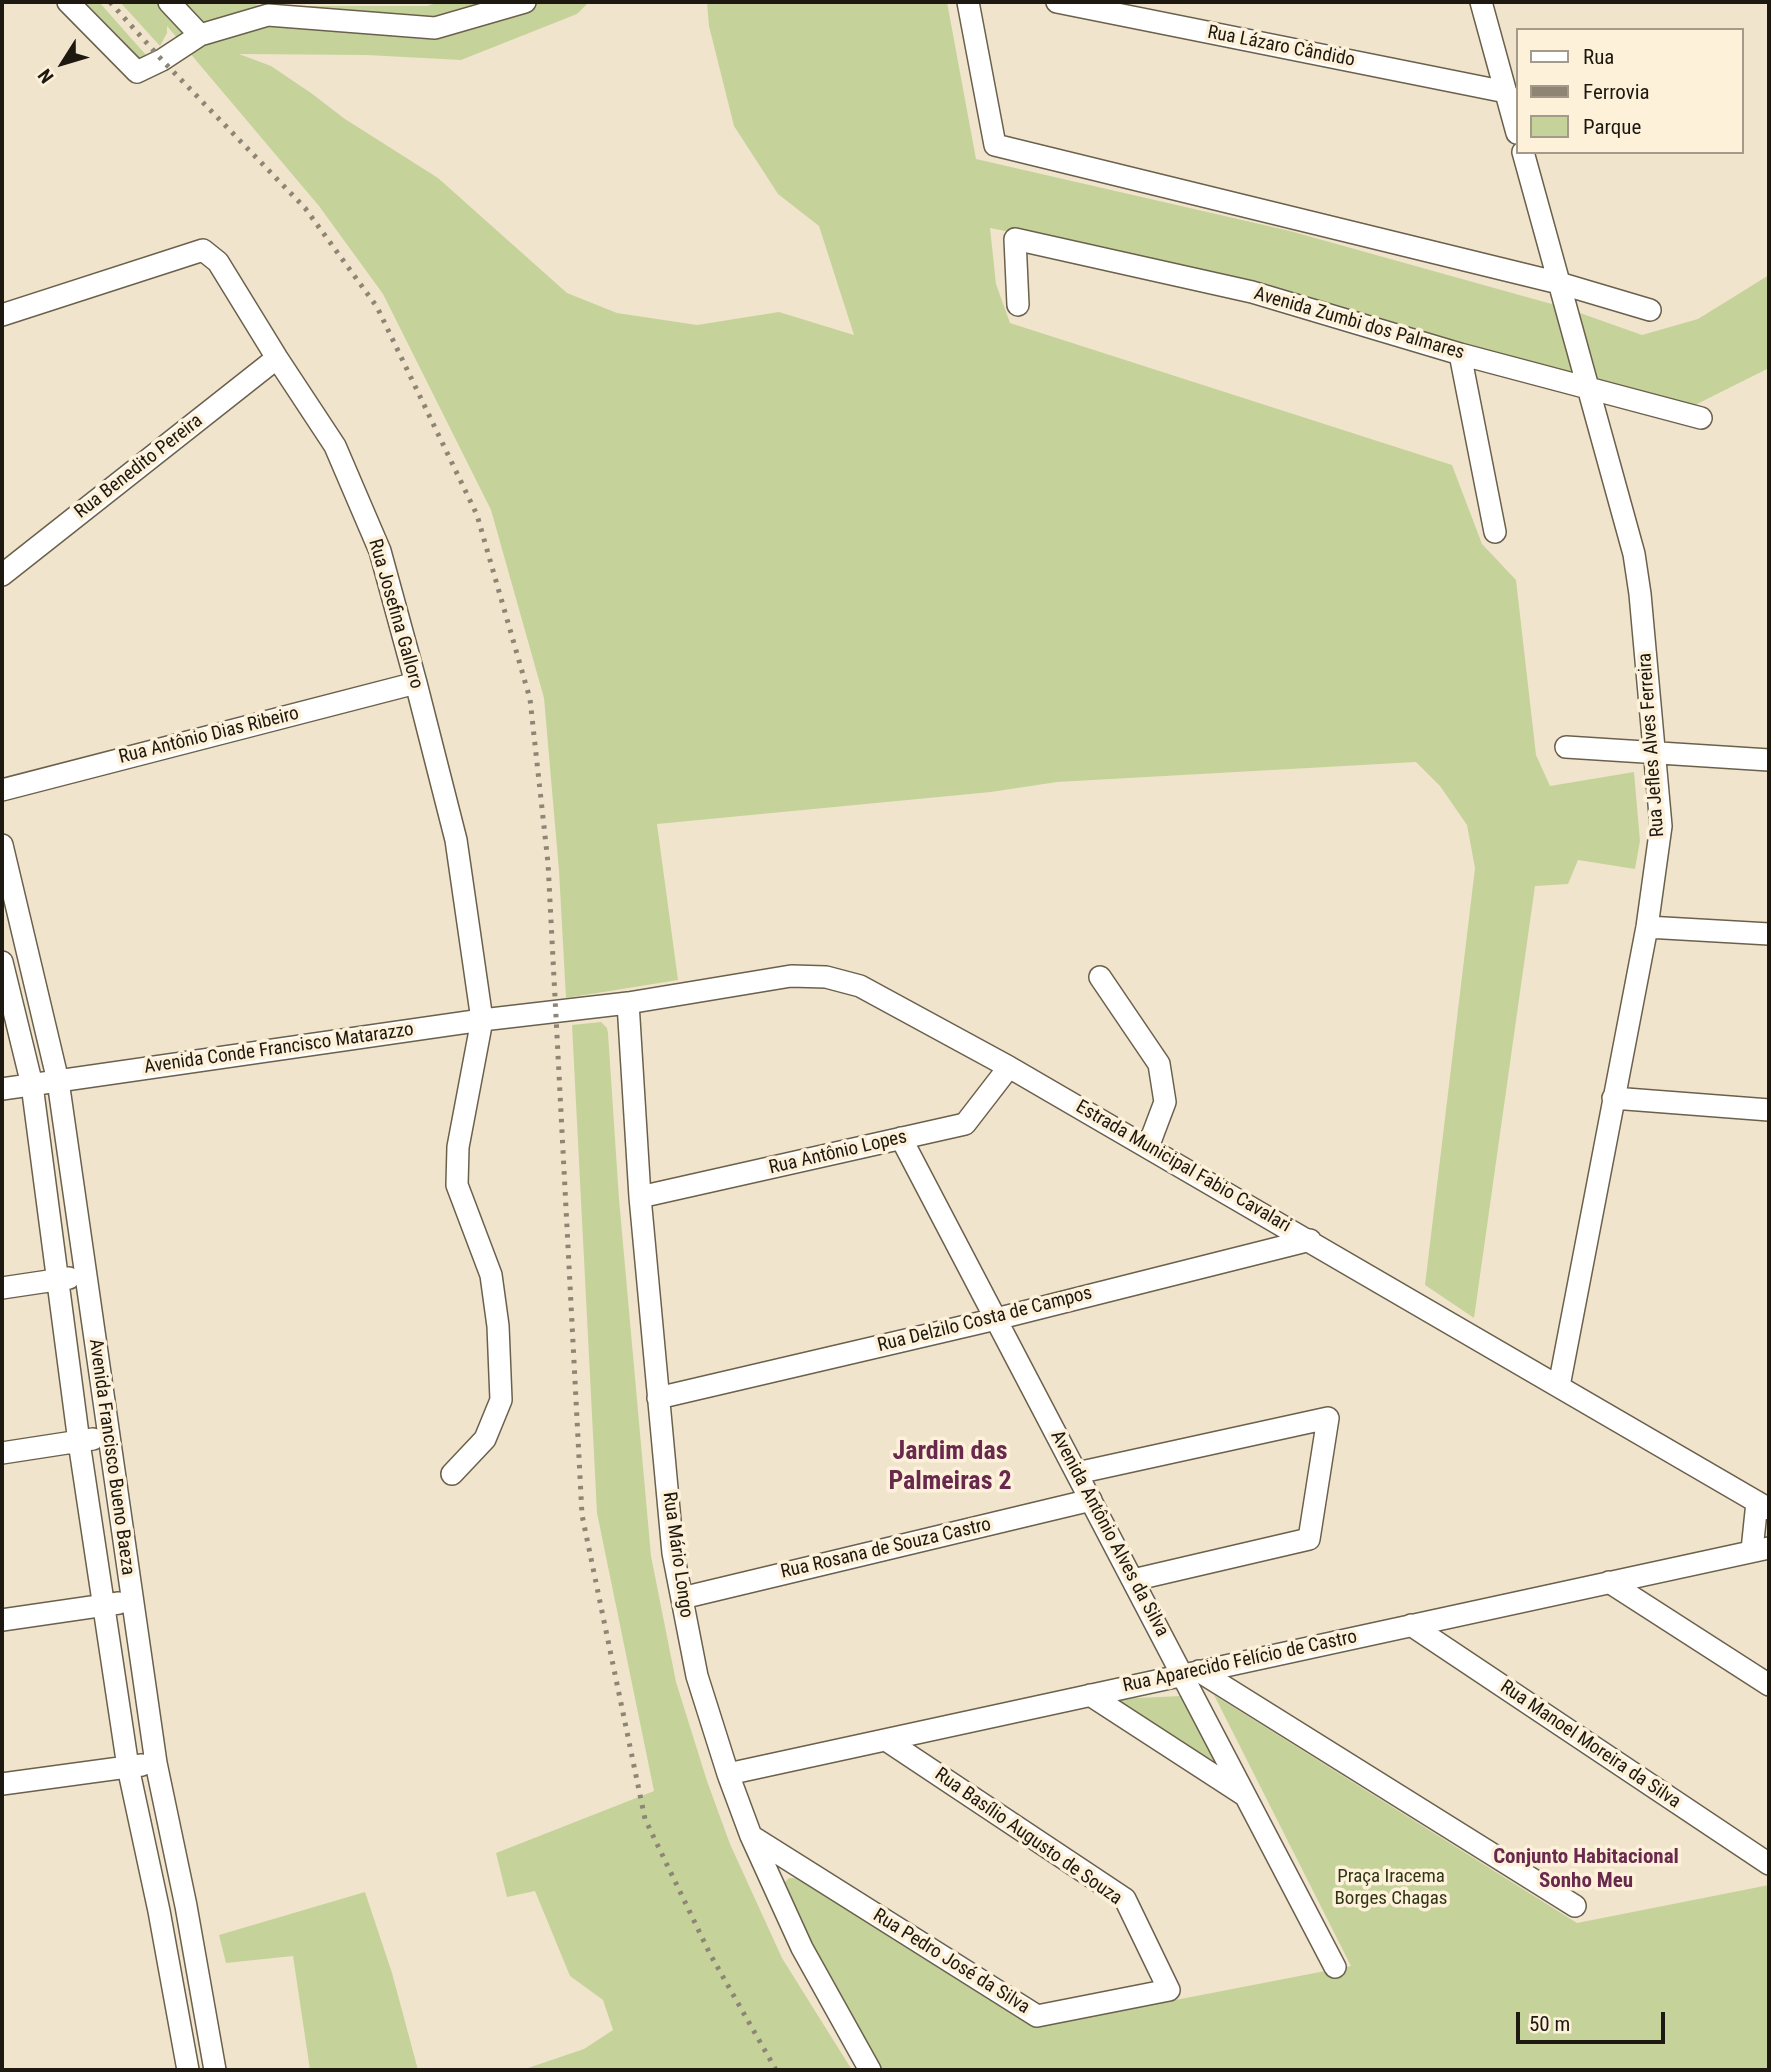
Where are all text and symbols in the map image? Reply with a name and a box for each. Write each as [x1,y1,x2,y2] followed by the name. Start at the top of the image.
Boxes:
[1205,22,1357,72] street label: Rua Lázaro Cândido
[28,28,98,98] north arrow
[1516,28,1743,154] legend
[1583,45,1614,69] text: Rua
[33,64,59,88] text: N
[1583,80,1650,104] text: Ferrovia
[1583,115,1641,139] text: Parque
[1251,283,1467,365] street label: Avenida Zumbi dos Palmares
[71,410,207,524] street label: Rua Benedito Pereira
[363,536,427,692] street label: Rua Josefina Galloro
[1634,652,1670,838] street label: Rua Jefles Alves Ferreira
[117,703,301,769] street label: Rua Antônio Dias Ribeiro
[143,1019,415,1079] street label: Avenida Conde Francisco Matarazzo
[1071,1096,1295,1238] street label: Estrada Municipal Fabio Cavalari
[767,1126,909,1180] street label: Rua Antônio Lopes
[875,1282,1095,1358] street label: Rua Delzilo Costa de Campos
[83,1337,139,1577] street label: Avenida Francisco Bueno Baeza
[1045,1427,1173,1641] street label: Avenida Antônio Alves da Silva
[888,1436,1012,1498] district label: Jardim das Palmeiras 2
[657,1491,697,1619] street label: Rua Mário Longo
[779,1514,993,1584] street label: Rua Rosana de Souza Castro
[1121,1626,1359,1698] street label: Rua Aparecido Felício de Castro
[1495,1676,1685,1814] street label: Rua Manoel Moreira da Silva
[930,1764,1126,1910] street label: Rua Basílio Augusto de Souza
[1493,1845,1679,1895] district label: Conjunto Habitacional Sonho Meu
[1334,1866,1448,1910] park label: Praça Iracema Borges Chagas
[869,1905,1033,2019] street label: Rua Pedro José da Silva
[1519,1998,1668,2042] scale bar
[1529,2012,1570,2036] text: 50 m

